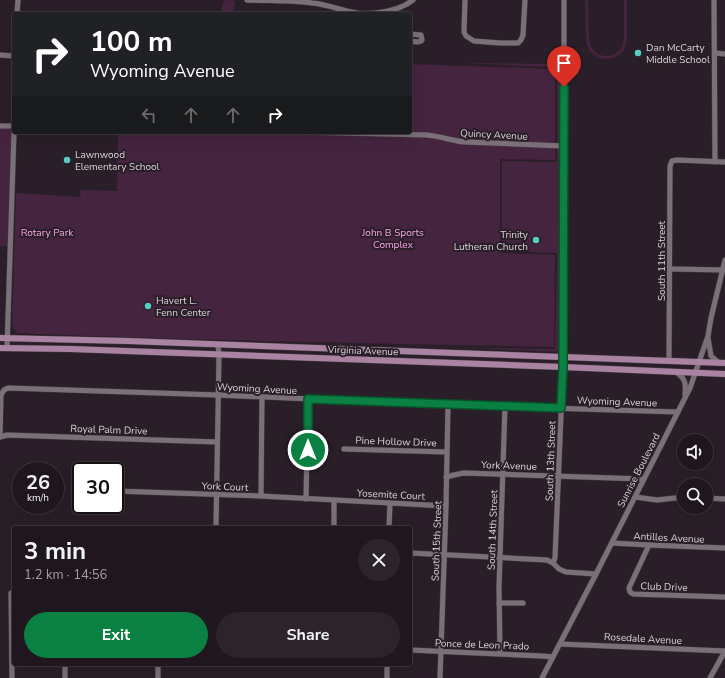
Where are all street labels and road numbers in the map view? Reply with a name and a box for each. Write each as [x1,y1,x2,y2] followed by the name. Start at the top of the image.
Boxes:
[460,126,528,144] street label: Quincy Avenue
[655,220,669,301] street label: South 11th Street
[326,343,399,359] street label: Virginia Avenue
[216,380,297,398] street label: Wyoming Avenue
[577,394,657,410] street label: Wyoming Avenue
[543,420,559,501] street label: South 13th Street
[70,422,148,438] street label: Royal Palm Drive
[614,431,664,510] street label: Sunrise Boulevard
[355,434,437,450] street label: Pine Hollow Drive
[480,458,537,474] street label: York Avenue
[200,479,249,495] street label: York Court
[356,486,426,504] street label: Yosemite Court
[485,489,501,570] street label: South 14th Street
[429,500,445,581] street label: South 15th Street
[633,529,705,547] street label: Antilles Avenue
[640,579,688,595] street label: Club Drive
[604,630,682,648] street label: Rosedale Avenue
[435,636,530,654] street label: Ponce de Leon Prado

